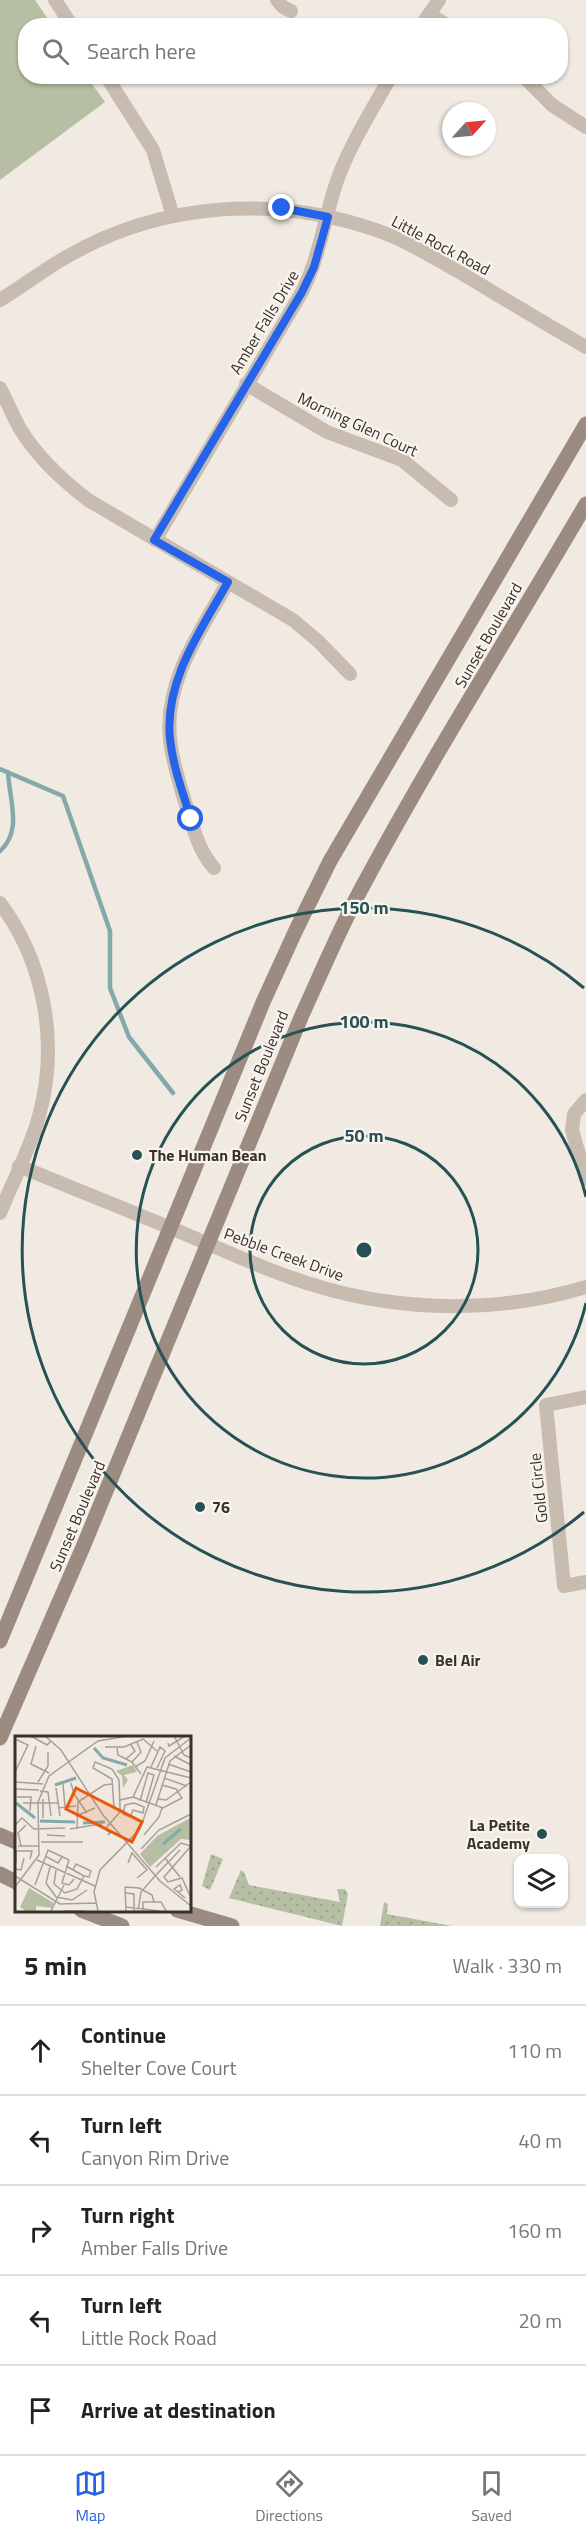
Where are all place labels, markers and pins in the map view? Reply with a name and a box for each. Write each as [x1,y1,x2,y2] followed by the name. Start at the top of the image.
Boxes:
[149,1143,267,1167] place label: The Human Bean
[130,1148,144,1162] marker: The Human Bean
[354,1240,374,1260] centre of rings
[212,1495,230,1519] place label: 76
[193,1500,207,1514] marker: 76
[435,1648,481,1672] place label: Bel Air
[416,1653,430,1667] marker: Bel Air
[467,1813,530,1855] place label: La Petite Academy
[535,1827,549,1841] marker: La Petite Academy

